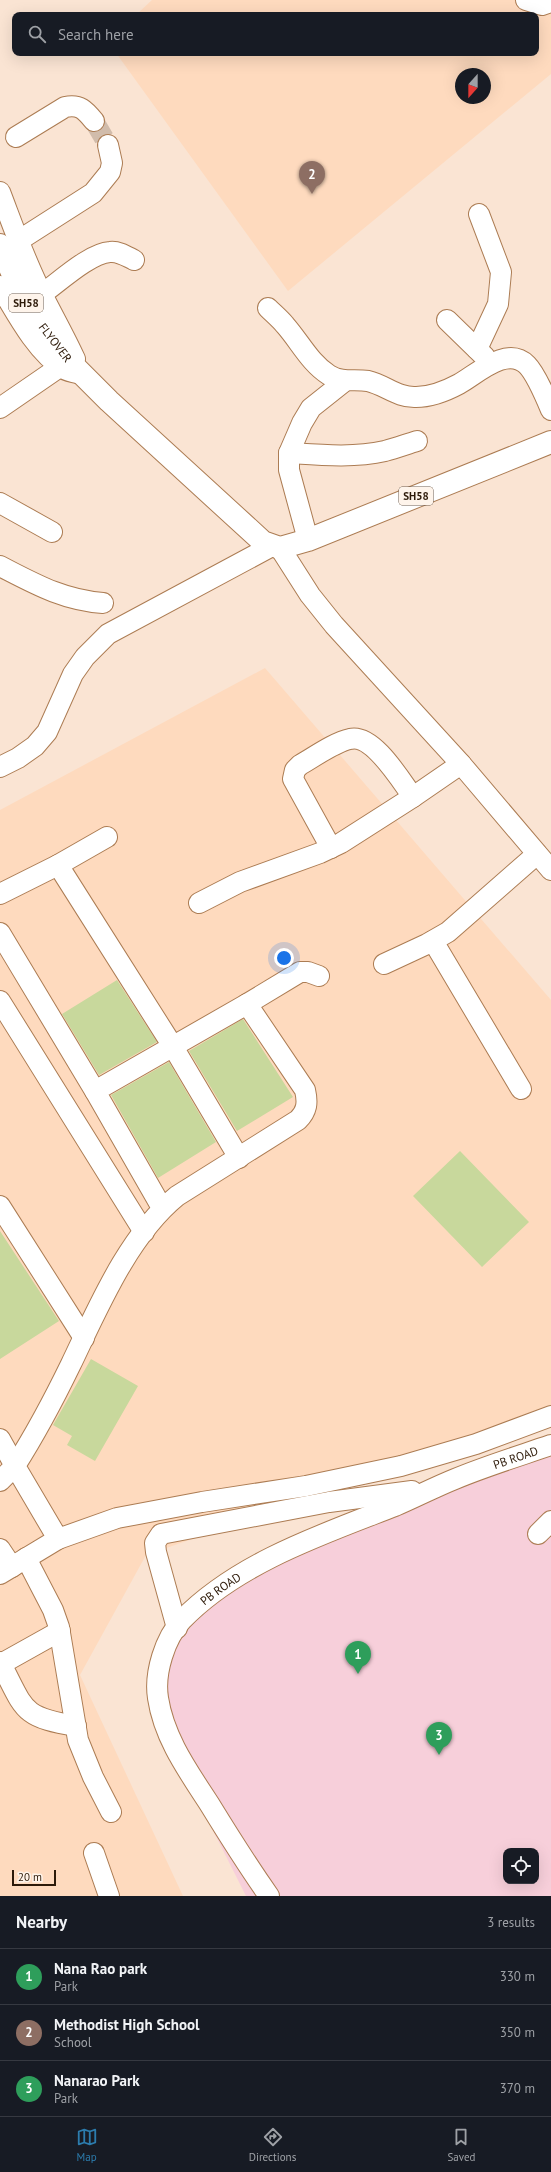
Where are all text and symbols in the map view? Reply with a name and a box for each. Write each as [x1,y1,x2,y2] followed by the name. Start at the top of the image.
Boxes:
[12,12,539,56] search box
[26,23,48,45] icon: search
[58,25,134,44] text: Search here
[455,68,491,104] north arrow
[299,161,325,194] pin: 2
[9,294,43,312] road number: SH58
[36,320,76,365] street label: FLYOVER
[399,487,433,505] road number: SH58
[274,948,294,968] your location
[491,1442,540,1471] street label: PB ROAD
[197,1569,243,1608] street label: PB ROAD
[345,1641,371,1674] pin: 1
[426,1722,452,1755] pin: 3
[503,1848,539,1884] map controls
[503,1848,539,1884] button: locate
[12,1868,56,1887] scale bar
[18,1870,42,1884] text: 20 m
[16,1911,67,1933] text: Nearby
[487,1914,535,1931] text: 3 results
[54,1959,147,1978] text: Nana Rao park
[25,1968,33,1985] text: 1
[500,1968,535,1985] text: 330 m
[54,1978,78,1995] text: Park
[54,2015,200,2034] text: Methodist High School
[25,2024,33,2041] text: 2
[500,2024,535,2041] text: 350 m
[54,2034,92,2051] text: School
[54,2071,140,2090] text: Nanarao Park
[25,2080,33,2097] text: 3
[500,2080,535,2097] text: 370 m
[54,2090,78,2107] text: Park
[76,2126,98,2164] tab: Map
[249,2126,296,2164] tab: Directions
[447,2126,475,2164] tab: Saved

